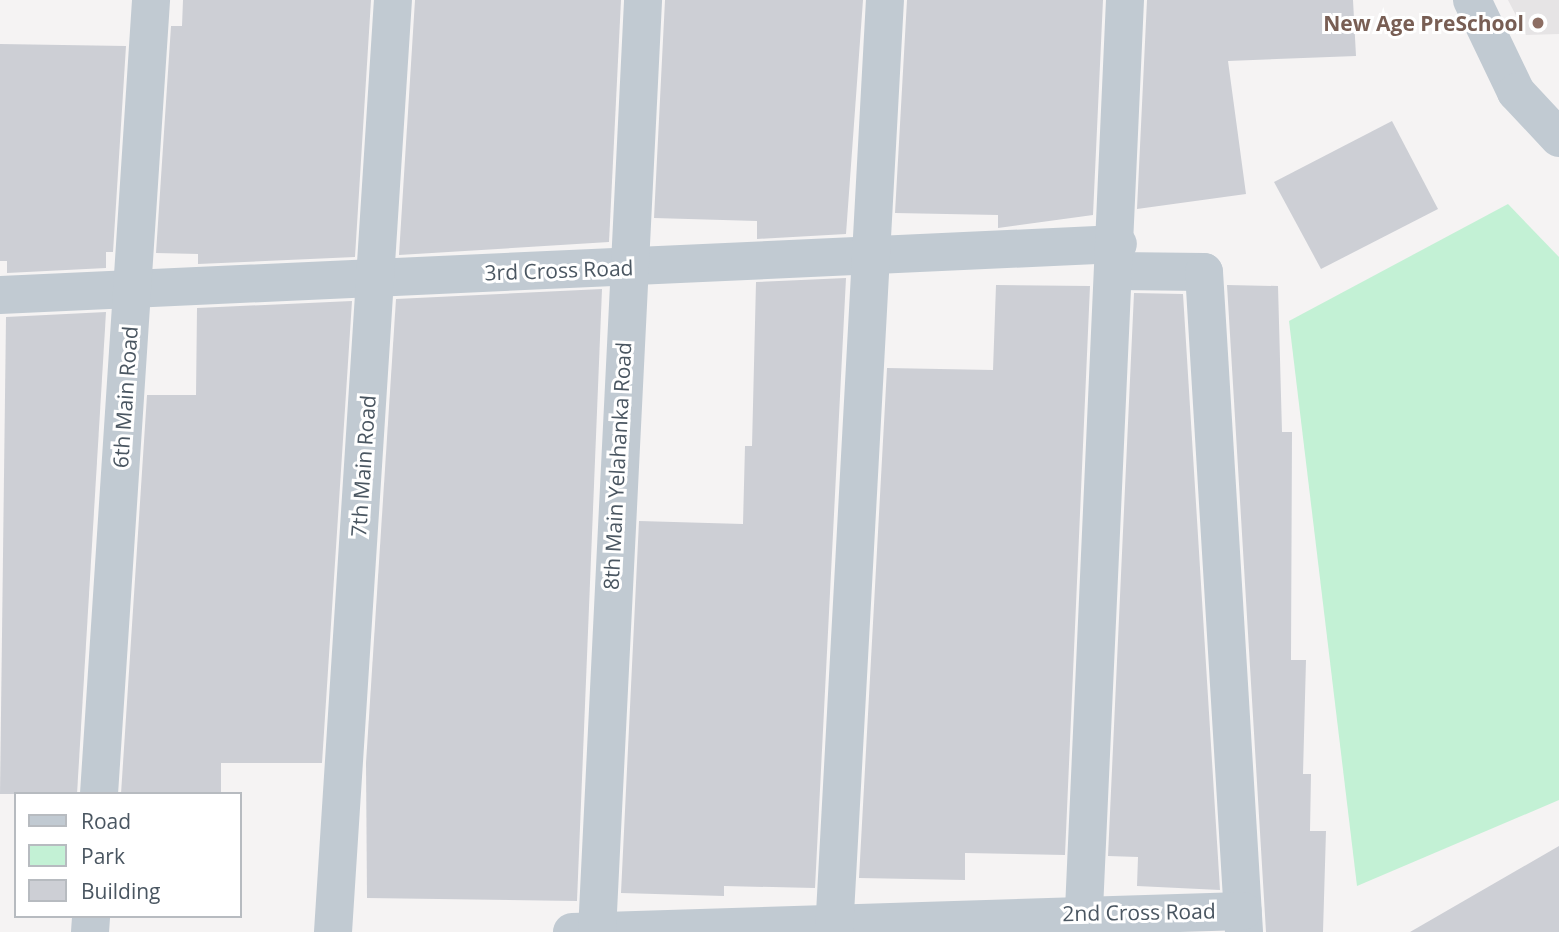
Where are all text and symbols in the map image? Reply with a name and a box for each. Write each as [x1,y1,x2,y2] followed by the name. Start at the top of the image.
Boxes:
[1323,10,1524,36] place label: New Age PreSchool
[1530,15,1546,31] marker: New Age PreSchool
[484,255,634,285] street label: 3rd Cross Road
[107,325,143,469] street label: 6th Main Road
[598,341,636,591] street label: 8th Main Yelahanka Road
[345,394,381,538] street label: 7th Main Road
[14,792,242,918] legend
[81,807,131,835] text: Road
[81,842,125,870] text: Park
[81,877,160,905] text: Building
[1062,898,1216,926] street label: 2nd Cross Road

